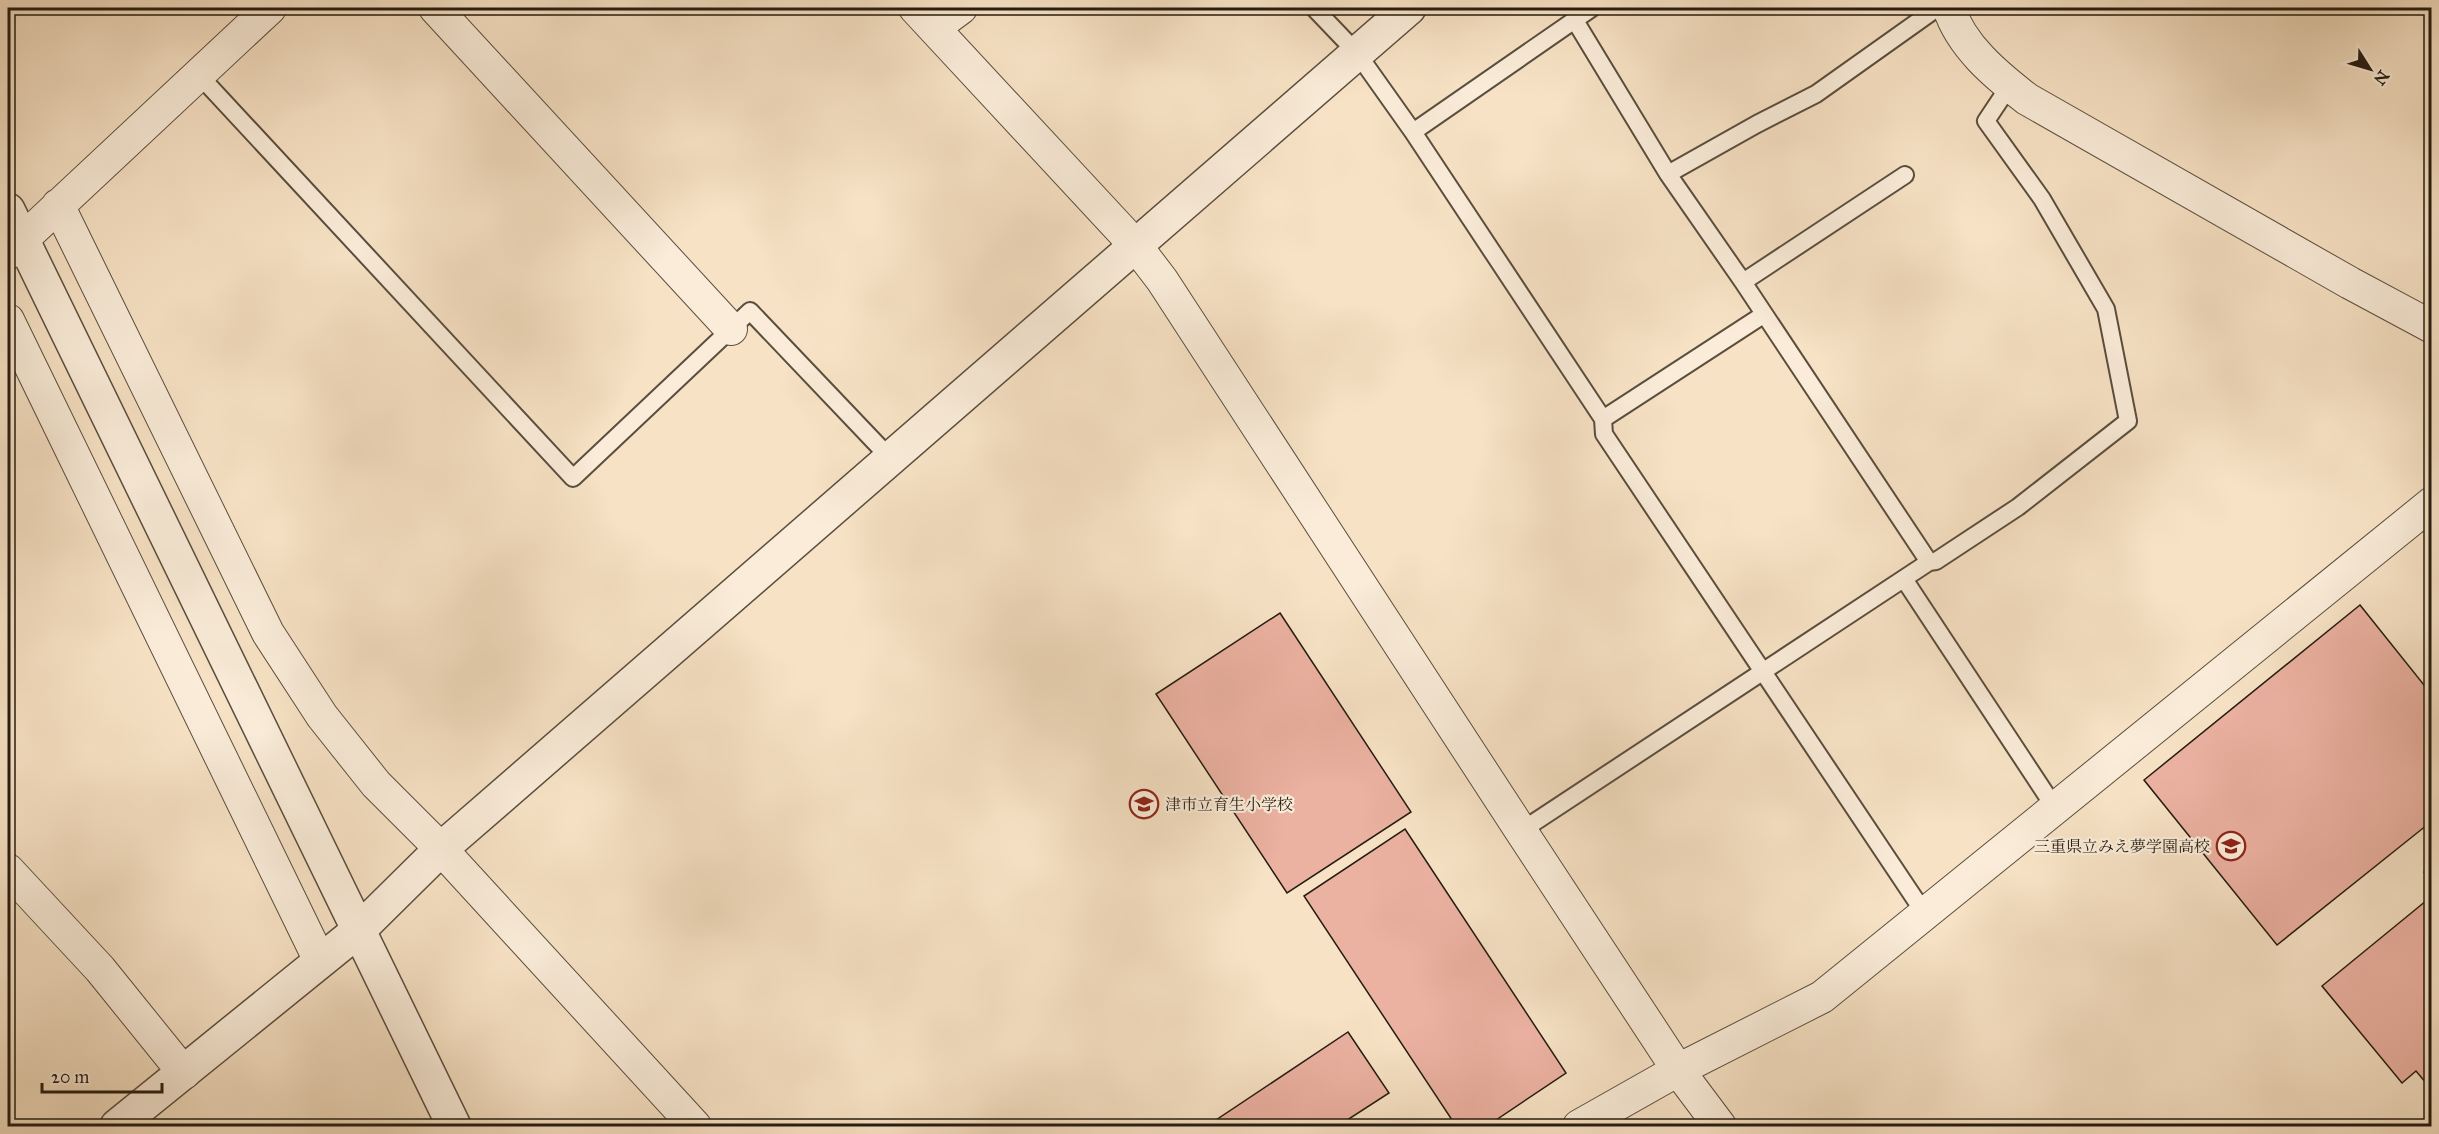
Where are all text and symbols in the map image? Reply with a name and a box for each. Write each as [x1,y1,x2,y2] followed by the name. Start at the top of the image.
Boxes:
[2340,39,2400,99] north arrow
[2370,67,2393,89] text: N
[1128,788,1160,820] school or university icon: 津市立育生小学校
[1165,795,1293,814] place label: 津市立育生小学校
[2215,830,2247,862] school or university icon: 三重県立みえ夢学園高校
[2034,837,2210,856] place label: 三重県立みえ夢学園高校
[42,1056,162,1094] scale bar
[51,1066,89,1088] text: 20 m

